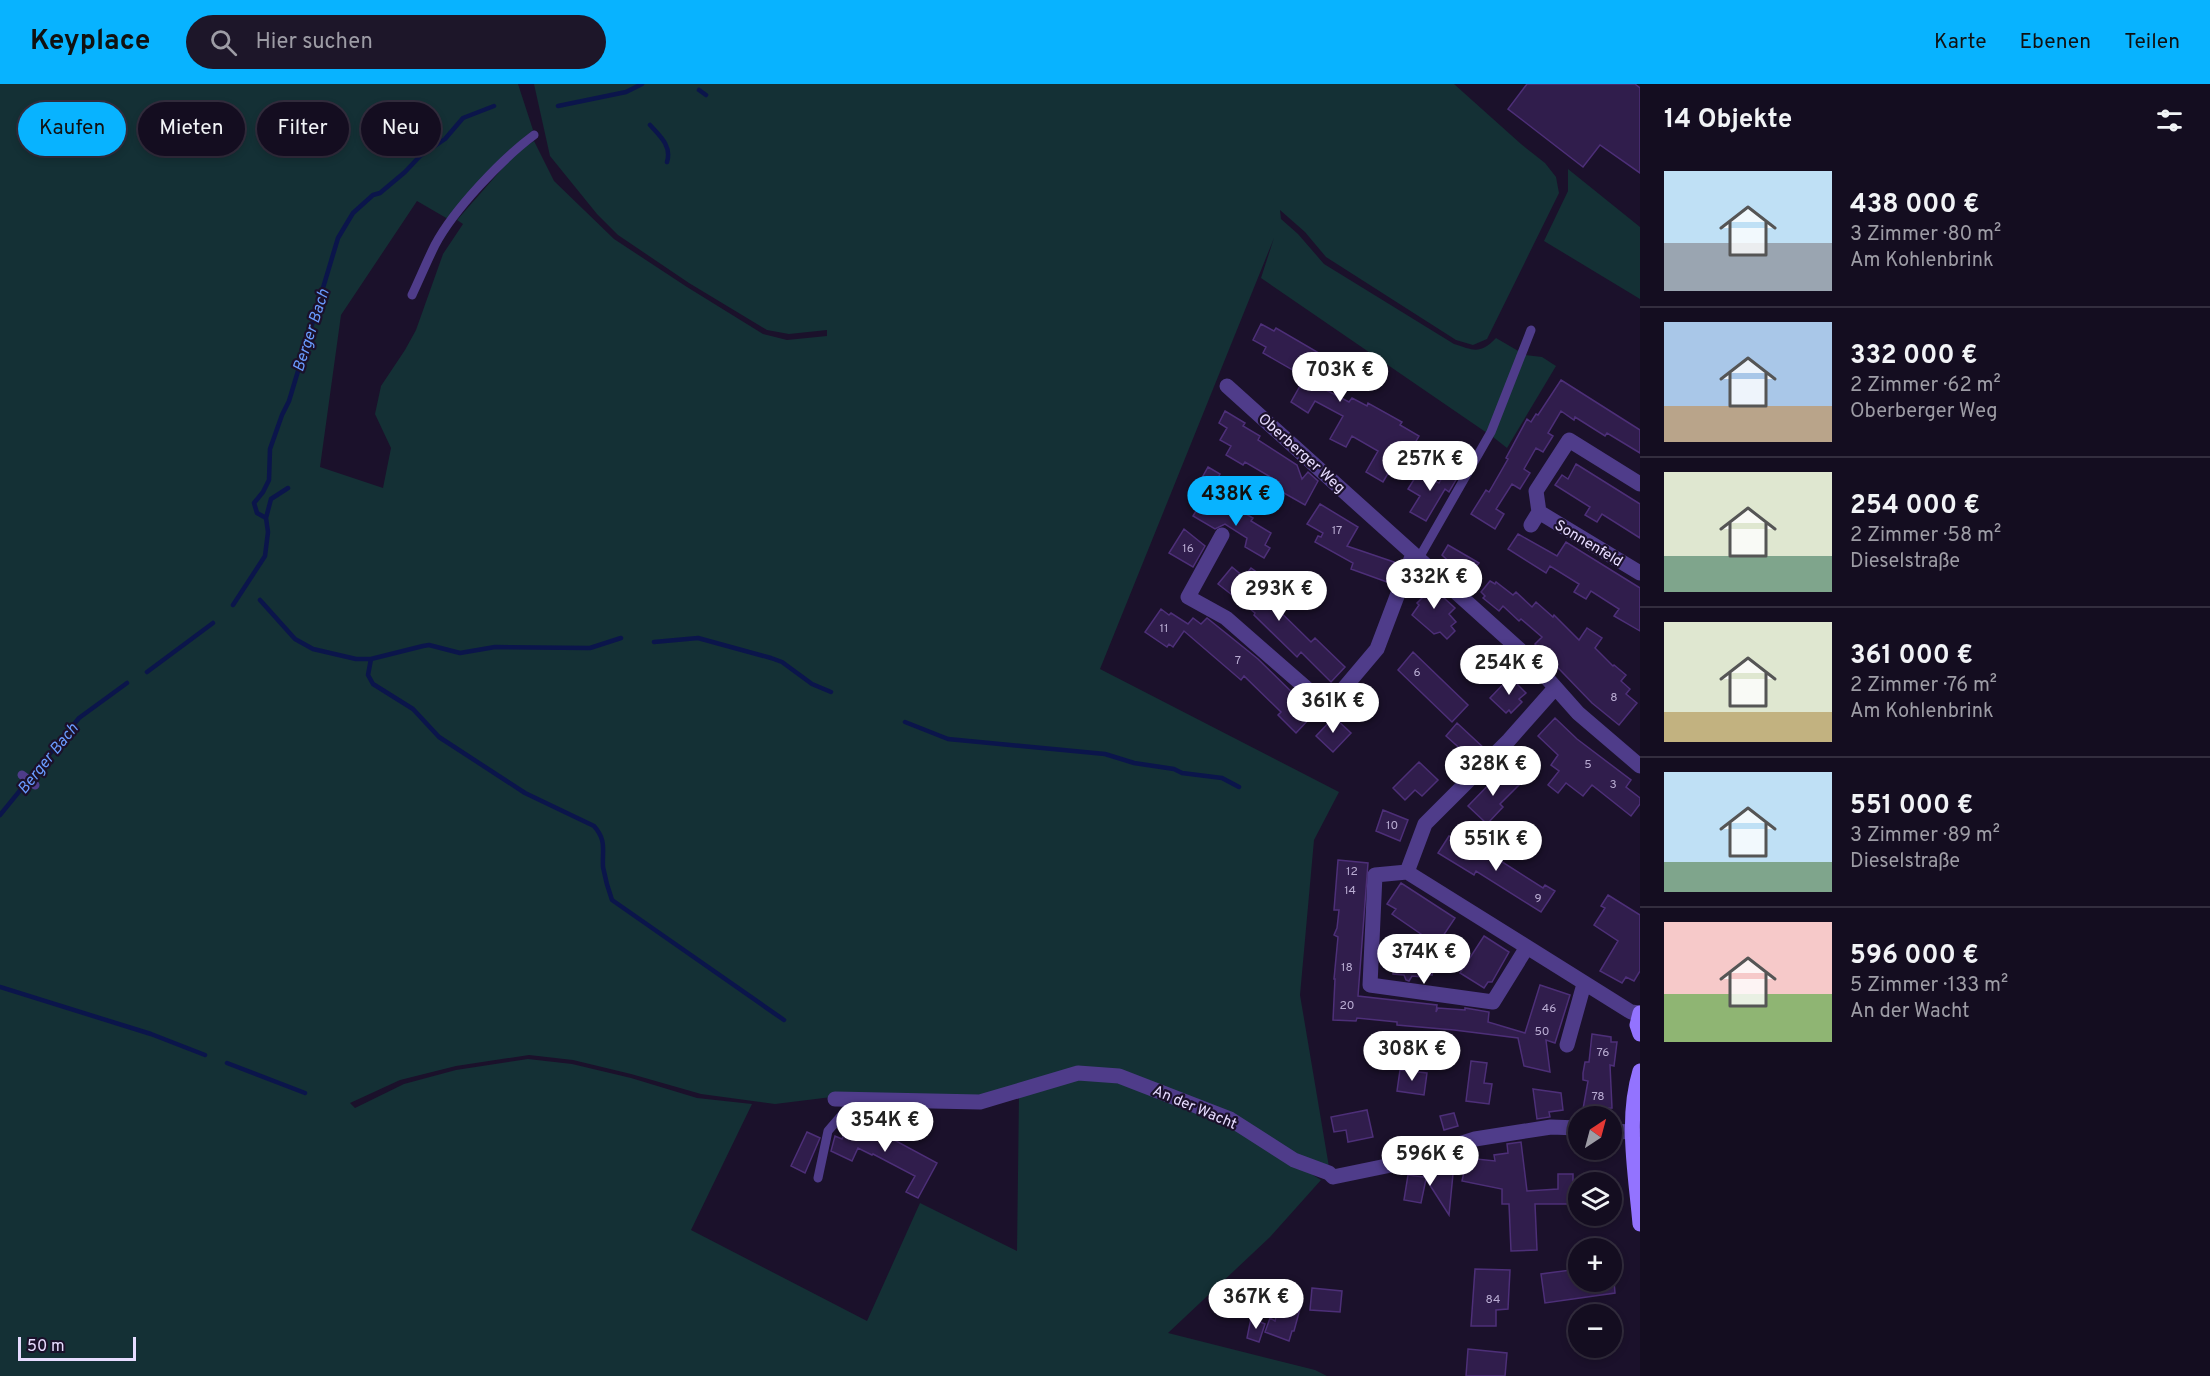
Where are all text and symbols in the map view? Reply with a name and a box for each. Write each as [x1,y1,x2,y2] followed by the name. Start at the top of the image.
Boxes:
[186,15,606,69] search box
[30,24,150,60] text: Keyplace
[207,26,240,59] icon: search
[255,29,373,56] text: Hier suchen
[1934,29,1986,56] text: Karte
[2019,29,2091,56] text: Ebenen
[2124,29,2180,56] text: Teilen
[18,102,126,156] chip: Kaufen
[138,102,245,156] chip: Mieten
[257,102,349,156] chip: Filter
[361,102,441,156] chip: Neu
[1664,104,1792,137] text: 14 Objekte
[2153,104,2186,137] icon: filters
[1850,189,1980,222] text: 438 000 €
[1712,195,1784,267] icon: home
[1850,222,2001,248] text: 3 Zimmer · 80 m²
[1850,248,1994,274] text: Am Kohlenbrink
[289,286,335,374] water label: Berger Bach
[1850,340,1978,373] text: 332 000 €
[1712,346,1784,418] icon: home
[1291,352,1389,403] pin: 703K €
[1306,358,1374,384] text: 703K €
[1850,373,2001,399] text: 2 Zimmer · 62 m²
[1850,399,1998,425] text: Oberberger Weg
[1254,410,1348,498] street label: Oberberger Weg
[1381,441,1479,492] pin: 257K €
[1396,447,1464,473] text: 257K €
[1187,476,1285,527] pin: 438K €
[1201,482,1271,508] text: 438K €
[1850,490,1980,523] text: 254 000 €
[1712,496,1784,568] icon: home
[1551,517,1626,572] street label: Sonnenfeld
[1332,523,1342,539] house number: 17
[1850,523,2001,549] text: 2 Zimmer · 58 m²
[1182,541,1194,557] house number: 16
[1850,549,1960,575] text: Dieselstraße
[1385,559,1483,610] pin: 332K €
[1400,565,1468,591] text: 332K €
[1230,571,1328,622] pin: 293K €
[1245,577,1313,603] text: 293K €
[1160,621,1168,637] house number: 11
[1850,640,1973,673] text: 361 000 €
[1460,645,1558,696] pin: 254K €
[1712,646,1784,718] icon: home
[1474,651,1544,677] text: 254K €
[1235,653,1241,669] house number: 7
[1413,665,1421,681] house number: 6
[1850,673,1997,699] text: 2 Zimmer · 76 m²
[1284,683,1382,734] pin: 361K €
[1301,689,1365,715] text: 361K €
[1610,690,1618,706] house number: 8
[1850,699,1994,725] text: Am Kohlenbrink
[14,719,83,799] water label: Berger Bach
[1444,746,1542,797] pin: 328K €
[1459,752,1527,778] text: 328K €
[1584,757,1592,773] house number: 5
[1609,777,1617,793] house number: 3
[1850,790,1973,823] text: 551 000 €
[1712,796,1784,868] icon: home
[1386,818,1398,834] house number: 10
[1447,821,1545,872] pin: 551K €
[1850,823,2000,849] text: 3 Zimmer · 89 m²
[1464,827,1528,853] text: 551K €
[1850,849,1960,875] text: Dieselstraße
[1346,864,1358,880] house number: 12
[1344,883,1356,899] house number: 14
[1534,891,1542,907] house number: 9
[1375,934,1473,985] pin: 374K €
[1391,940,1457,966] text: 374K €
[1850,940,1979,973] text: 596 000 €
[1712,946,1784,1018] icon: home
[1341,960,1353,976] house number: 18
[1850,973,2008,999] text: 5 Zimmer · 133 m²
[1339,998,1355,1014] house number: 20
[1850,999,1969,1025] text: An der Wacht
[1542,1001,1556,1017] house number: 46
[1534,1024,1550,1040] house number: 50
[1363,1031,1461,1082] pin: 308K €
[1377,1037,1447,1063] text: 308K €
[1597,1045,1609,1061] house number: 76
[1149,1082,1239,1135] street label: An der Wacht
[1591,1089,1605,1105] house number: 78
[836,1102,934,1153] pin: 354K €
[1568,1106,1622,1160] north arrow
[1568,1106,1622,1358] map controls
[850,1108,920,1134] text: 354K €
[1381,1136,1479,1187] pin: 596K €
[1396,1142,1464,1168] text: 596K €
[1568,1172,1622,1226] button: layers
[1568,1238,1622,1292] button: +
[1207,1279,1305,1330] pin: 367K €
[1223,1285,1289,1311] text: 367K €
[1486,1292,1500,1308] house number: 84
[1568,1304,1622,1358] button: −
[18,1334,136,1362] scale bar
[27,1337,65,1357] text: 50 m

